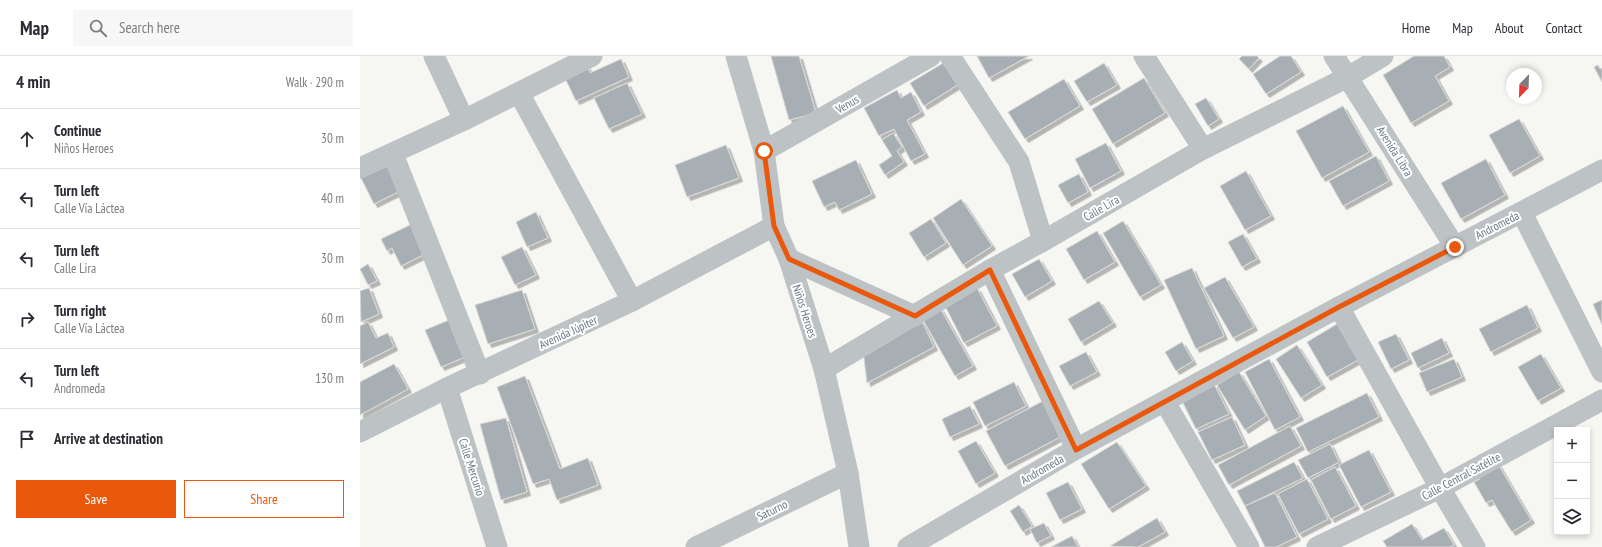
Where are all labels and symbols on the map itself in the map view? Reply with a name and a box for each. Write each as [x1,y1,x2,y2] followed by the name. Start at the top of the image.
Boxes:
[1506,68,1542,104] north arrow
[832,91,861,117] street label: Venus
[1374,123,1416,179] street label: Avenida Libra
[755,142,773,160] route start
[1080,192,1122,224] street label: Calle Lira
[1472,207,1522,242] street label: Andromeda
[1446,238,1464,256] route end
[789,283,821,339] street label: Niños Heroes
[536,312,600,352] street label: Avenida Júpiter
[456,436,488,498] street label: Calle Mercurio
[1419,449,1503,503] street label: Calle Central Satélite
[1018,451,1066,487] street label: Andromeda
[754,496,790,524] street label: Saturno

